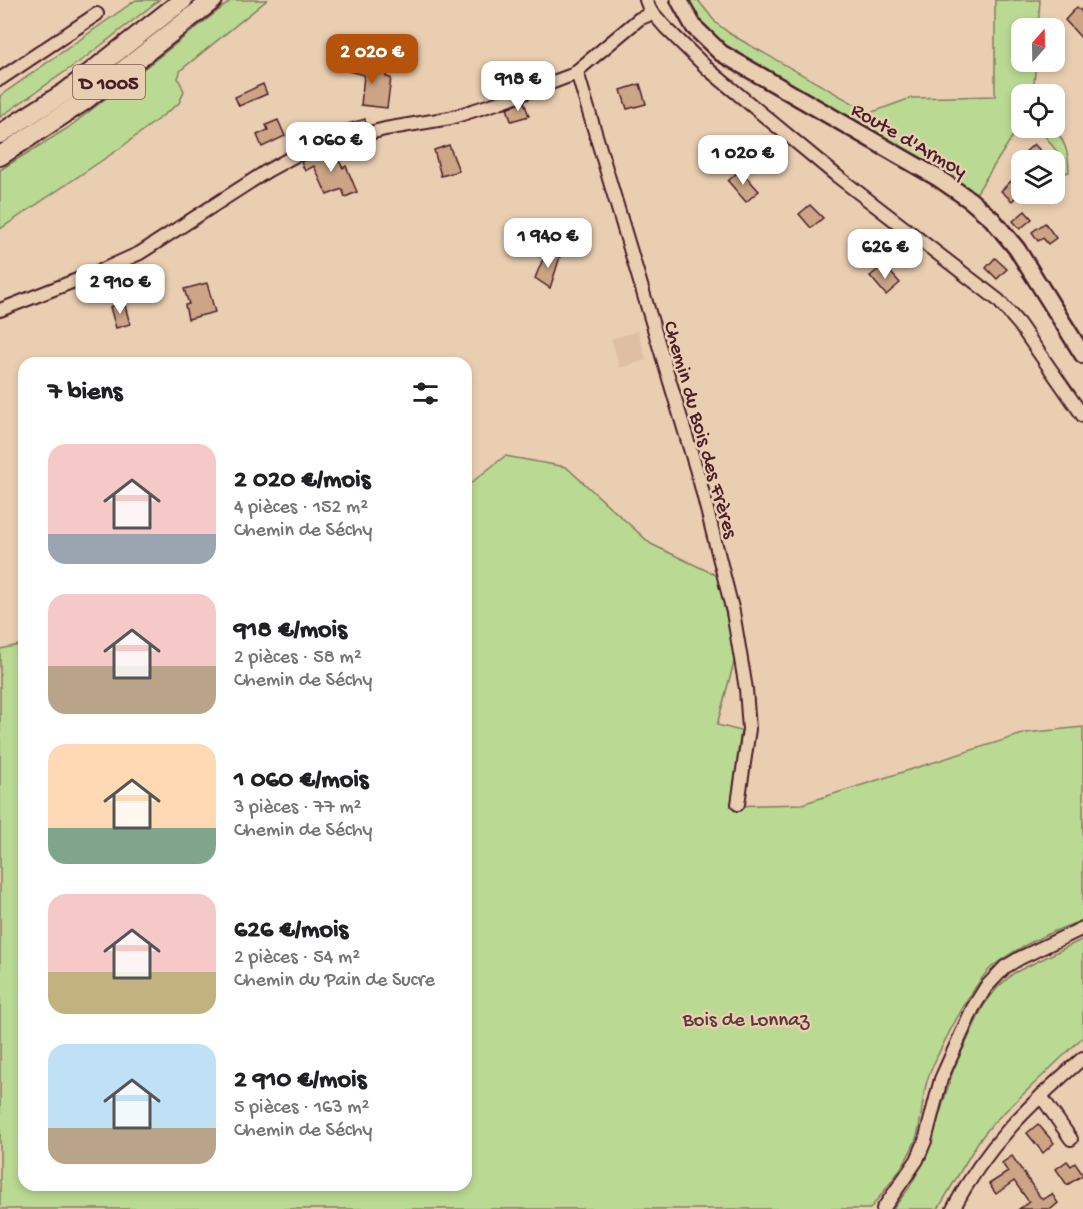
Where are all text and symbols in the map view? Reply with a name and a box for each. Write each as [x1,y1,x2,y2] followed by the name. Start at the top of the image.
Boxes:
[1011,18,1065,72] north arrow
[1011,18,1065,204] map controls
[317,34,427,85] pin: 2 020 €
[340,42,404,65] text: 2 020 €
[476,61,560,112] pin: 918 €
[73,65,145,99] road number: D 1005
[495,69,541,92] text: 918 €
[1011,84,1065,138] button: locate
[846,99,971,185] street label: Route d'Armoy
[276,122,386,173] pin: 1 060 €
[300,130,362,153] text: 1 060 €
[688,135,798,186] pin: 1 020 €
[712,143,774,166] text: 1 020 €
[1011,150,1065,204] button: layers
[493,218,603,269] pin: 1 940 €
[518,226,578,249] text: 1 940 €
[843,229,927,280] pin: 626 €
[862,237,908,260] text: 626 €
[65,264,175,315] pin: 2 910 €
[90,272,150,295] text: 2 910 €
[656,318,742,543] street label: Chemin du Bois des Frères
[409,377,442,410] icon: filters
[48,378,122,409] text: 7 biens
[234,466,370,497] text: 2 020 €/mois
[96,468,168,540] icon: home
[234,497,368,520] text: 4 pièces · 152 m²
[234,520,372,543] text: Chemin de Séchy
[234,616,347,647] text: 918 €/mois
[96,618,168,690] icon: home
[234,647,362,670] text: 2 pièces · 58 m²
[234,670,372,693] text: Chemin de Séchy
[234,766,368,797] text: 1 060 €/mois
[96,768,168,840] icon: home
[234,797,362,820] text: 3 pièces · 77 m²
[234,820,372,843] text: Chemin de Séchy
[234,916,348,947] text: 626 €/mois
[96,918,168,990] icon: home
[234,947,360,970] text: 2 pièces · 54 m²
[234,970,435,993] text: Chemin du Pain de Sucre
[682,1009,810,1034] park label: Bois de Lonnaz
[234,1066,366,1097] text: 2 910 €/mois
[96,1068,168,1140] icon: home
[234,1097,369,1120] text: 5 pièces · 163 m²
[234,1120,372,1143] text: Chemin de Séchy

